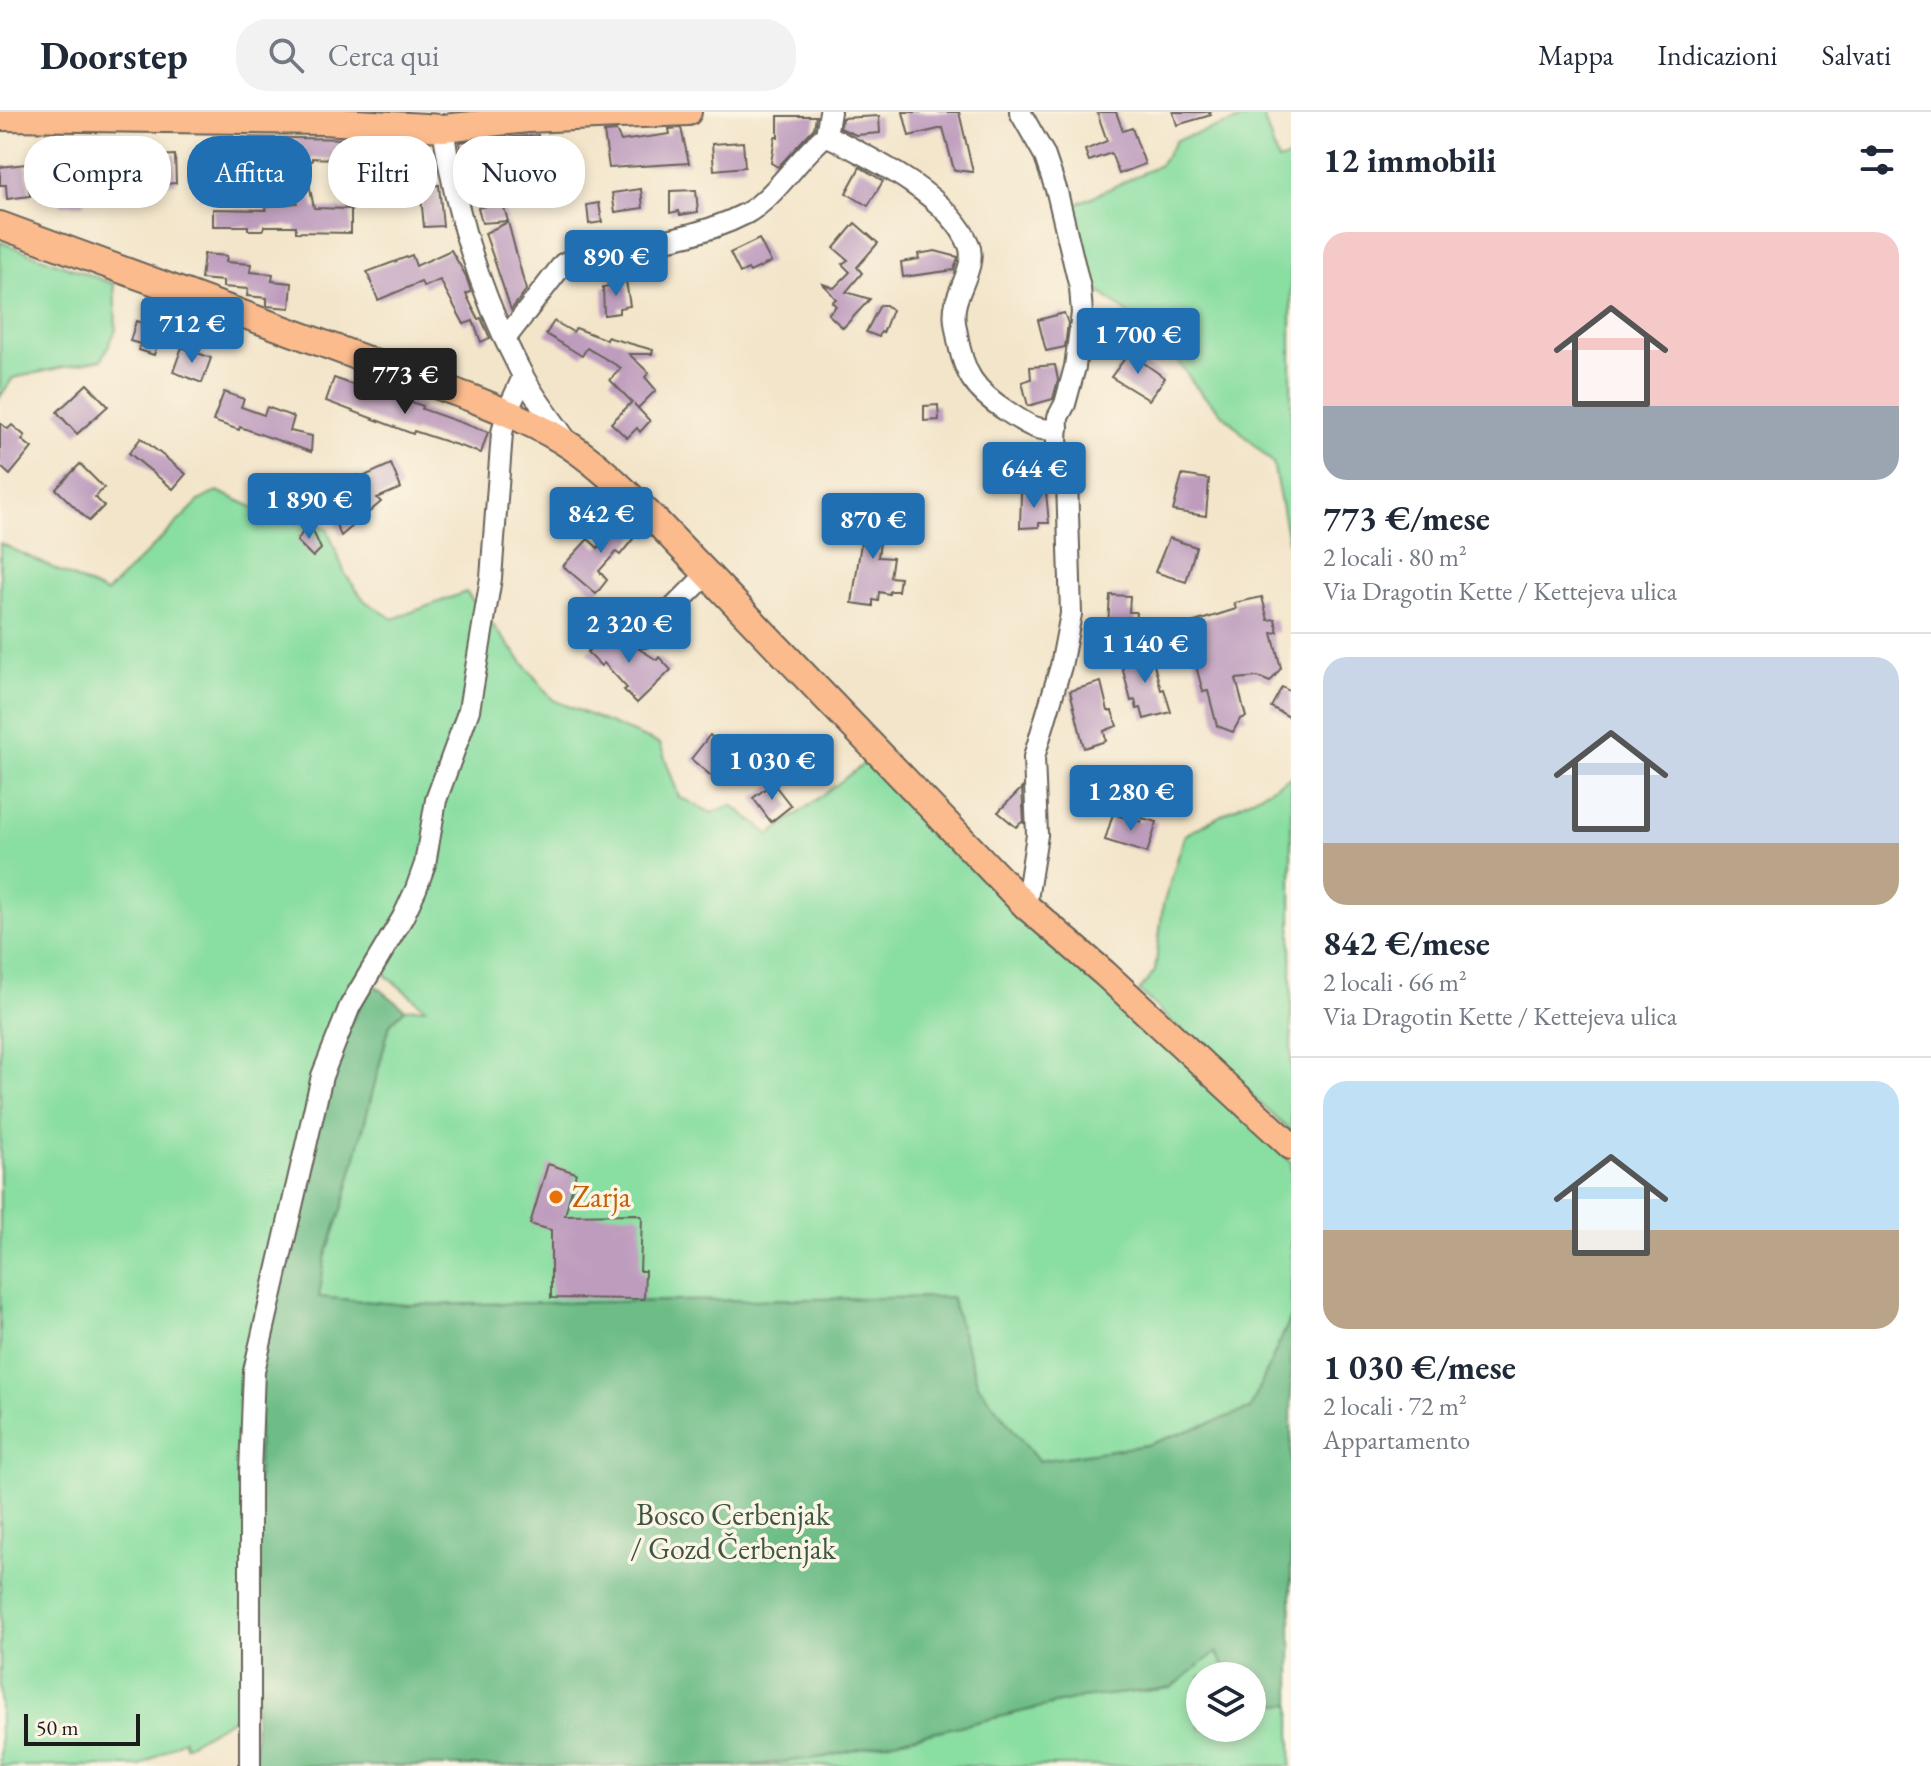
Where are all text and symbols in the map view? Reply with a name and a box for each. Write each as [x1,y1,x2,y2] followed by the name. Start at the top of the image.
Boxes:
[236,19,796,91] search box
[40,31,188,80] text: Doorstep
[264,33,308,77] icon: search
[328,36,439,75] text: Cerca qui
[1538,37,1614,73] text: Mappa
[1658,37,1777,73] text: Indicazioni
[1821,37,1891,73] text: Salvati
[24,136,171,208] chip: Compra
[187,136,312,208] chip: Affitta
[328,136,437,208] chip: Filtri
[453,136,585,208] chip: Nuovo
[1323,138,1496,182] text: 12 immobili
[1855,138,1899,182] icon: filters
[560,230,672,298] pin: 890 €
[583,239,649,273] text: 890 €
[1539,284,1683,428] icon: home
[136,297,248,365] pin: 712 €
[159,306,225,340] text: 712 €
[1064,308,1212,376] pin: 1 700 €
[1095,317,1181,351] text: 1 700 €
[349,348,461,416] pin: 773 €
[372,357,438,391] text: 773 €
[978,442,1090,510] pin: 644 €
[1001,451,1067,485] text: 644 €
[235,473,383,541] pin: 1 890 €
[266,482,352,516] text: 1 890 €
[545,487,657,555] pin: 842 €
[817,493,929,561] pin: 870 €
[568,496,634,530] text: 842 €
[1323,496,1490,540] text: 773 €/mese
[840,502,906,536] text: 870 €
[1323,540,1467,574] text: 2 locali · 80 m²
[1323,574,1677,608] text: Via Dragotin Kette / Kettejeva ulica
[555,597,703,665] pin: 2 320 €
[586,606,672,640] text: 2 320 €
[1071,617,1219,685] pin: 1 140 €
[1102,626,1188,660] text: 1 140 €
[1539,709,1683,853] icon: home
[698,734,846,802] pin: 1 030 €
[729,743,815,777] text: 1 030 €
[1057,765,1205,833] pin: 1 280 €
[1088,774,1174,808] text: 1 280 €
[1323,921,1490,965] text: 842 €/mese
[1323,965,1467,999] text: 2 locali · 66 m²
[1323,999,1677,1033] text: Via Dragotin Kette / Kettejeva ulica
[1539,1133,1683,1277] icon: home
[572,1177,631,1216] place label: Zarja
[547,1188,565,1206] marker: Zarja
[1323,1345,1516,1389] text: 1 030 €/mese
[1323,1389,1467,1423] text: 2 locali · 72 m²
[1323,1423,1470,1457] text: Appartamento
[630,1495,837,1568] park label: Bosco Cerbenjak / Gozd Čerbenjak
[1186,1662,1266,1742] map controls
[1186,1662,1266,1742] button: layers
[24,1710,140,1746] scale bar
[36,1713,79,1742] text: 50 m

